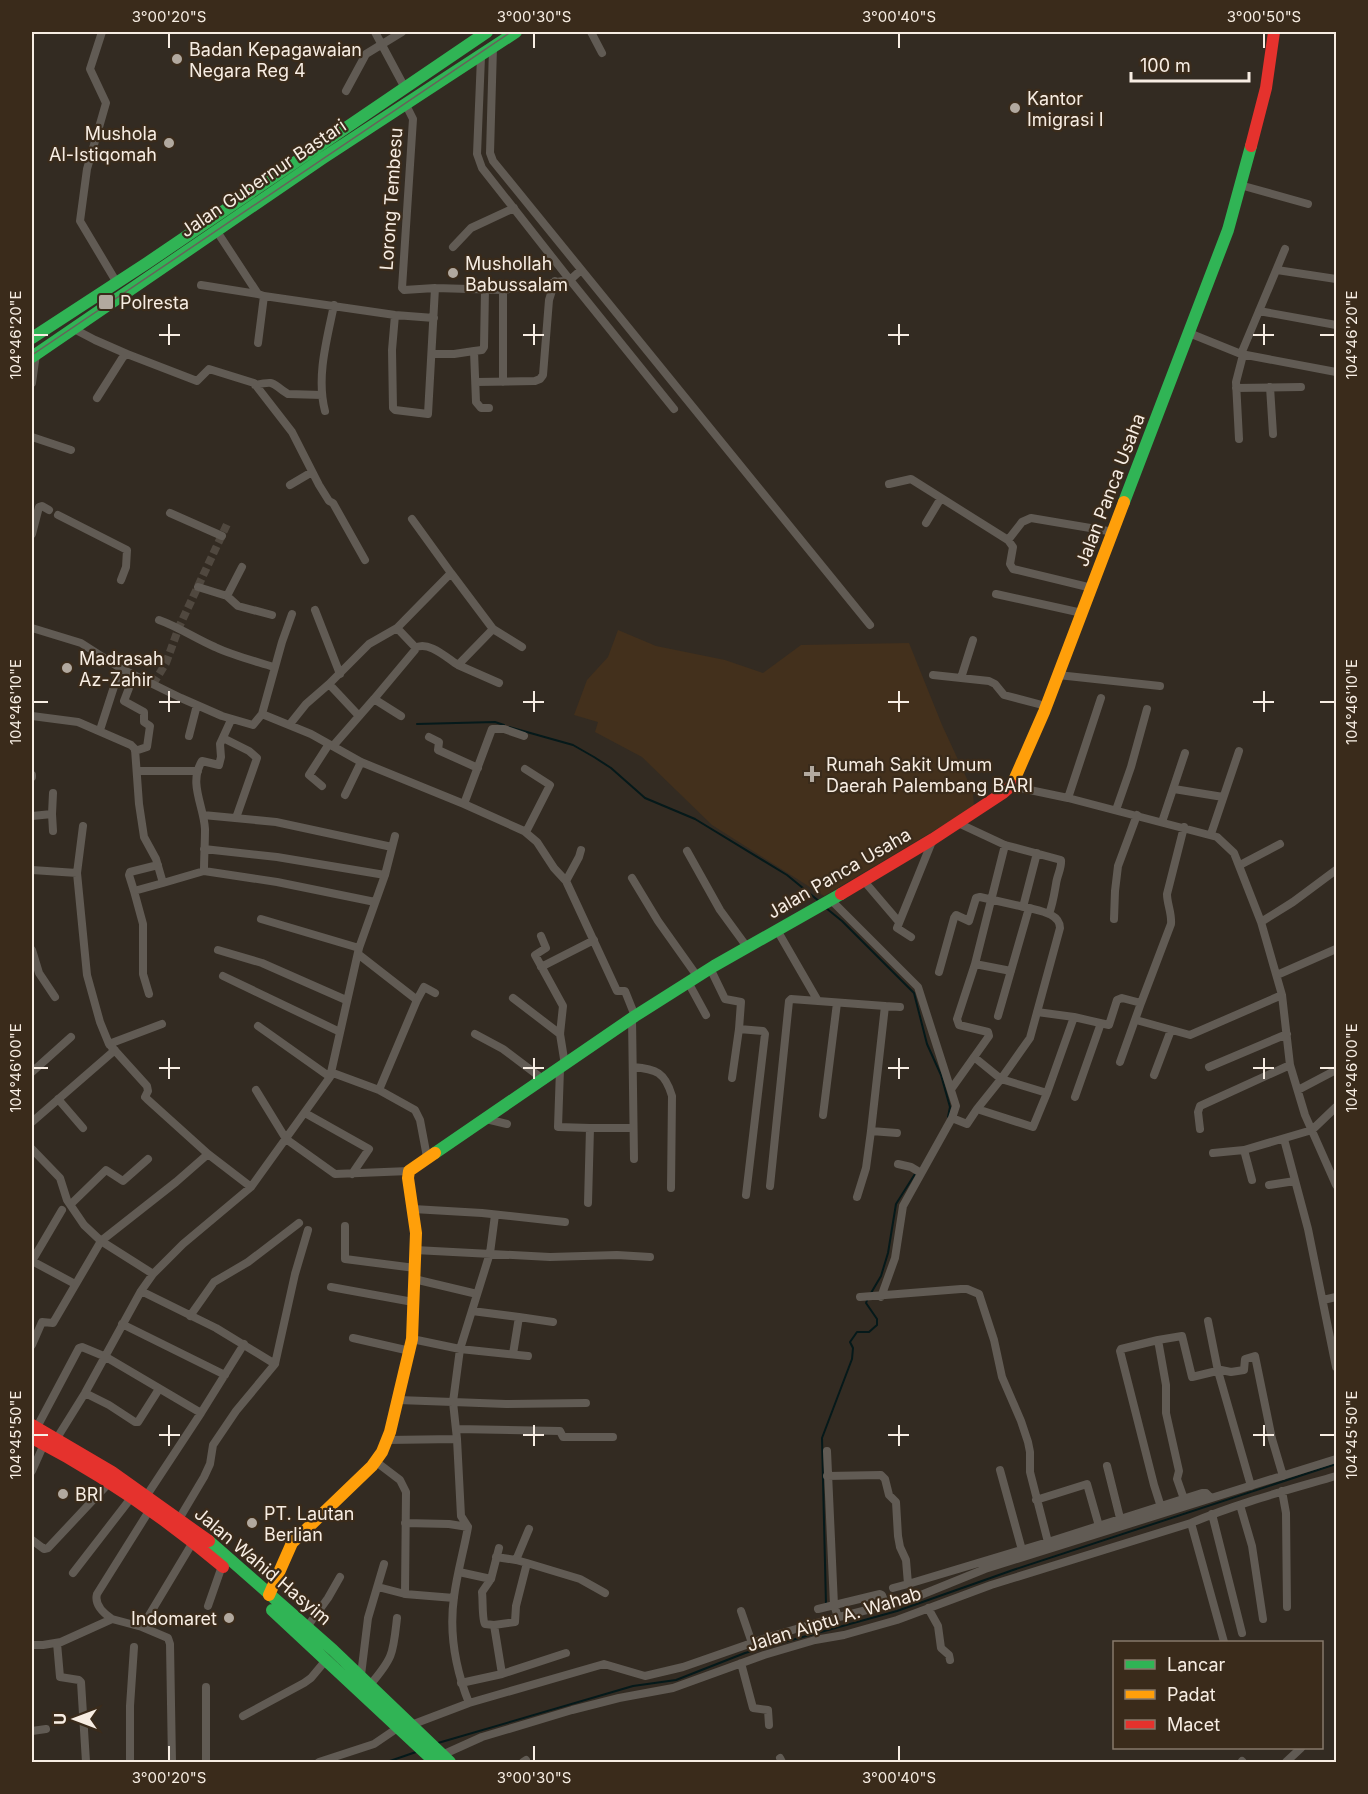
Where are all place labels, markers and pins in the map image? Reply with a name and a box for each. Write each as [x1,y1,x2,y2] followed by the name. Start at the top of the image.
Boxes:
[189,39,362,81] place label: Badan Kepagawaian Negara Reg 4
[170,52,184,66] marker: Badan Kepagawaian Negara Reg 4
[1027,88,1104,130] place label: Kantor Imigrasi I
[1008,101,1022,115] marker: Kantor Imigrasi I
[49,123,157,165] place label: Mushola Al-Istiqomah
[162,136,176,150] marker: Mushola Al-Istiqomah
[465,253,568,295] place label: Mushollah Babussalam
[446,266,460,280] marker: Mushollah Babussalam
[120,292,189,313] place label: Polresta
[97,293,115,311] marker: Polresta
[79,648,164,690] place label: Madrasah Az-Zahir
[60,661,74,675] marker: Madrasah Az-Zahir
[826,754,1033,796] place label: Rumah Sakit Umum Daerah Palembang BARI
[803,765,821,783] marker: Rumah Sakit Umum Daerah Palembang BARI
[75,1484,103,1505] place label: BRI
[56,1487,70,1501] marker: BRI
[264,1503,354,1545] place label: PT. Lautan Berlian
[245,1516,259,1530] marker: PT. Lautan Berlian
[131,1608,217,1629] place label: Indomaret
[222,1611,236,1625] marker: Indomaret

